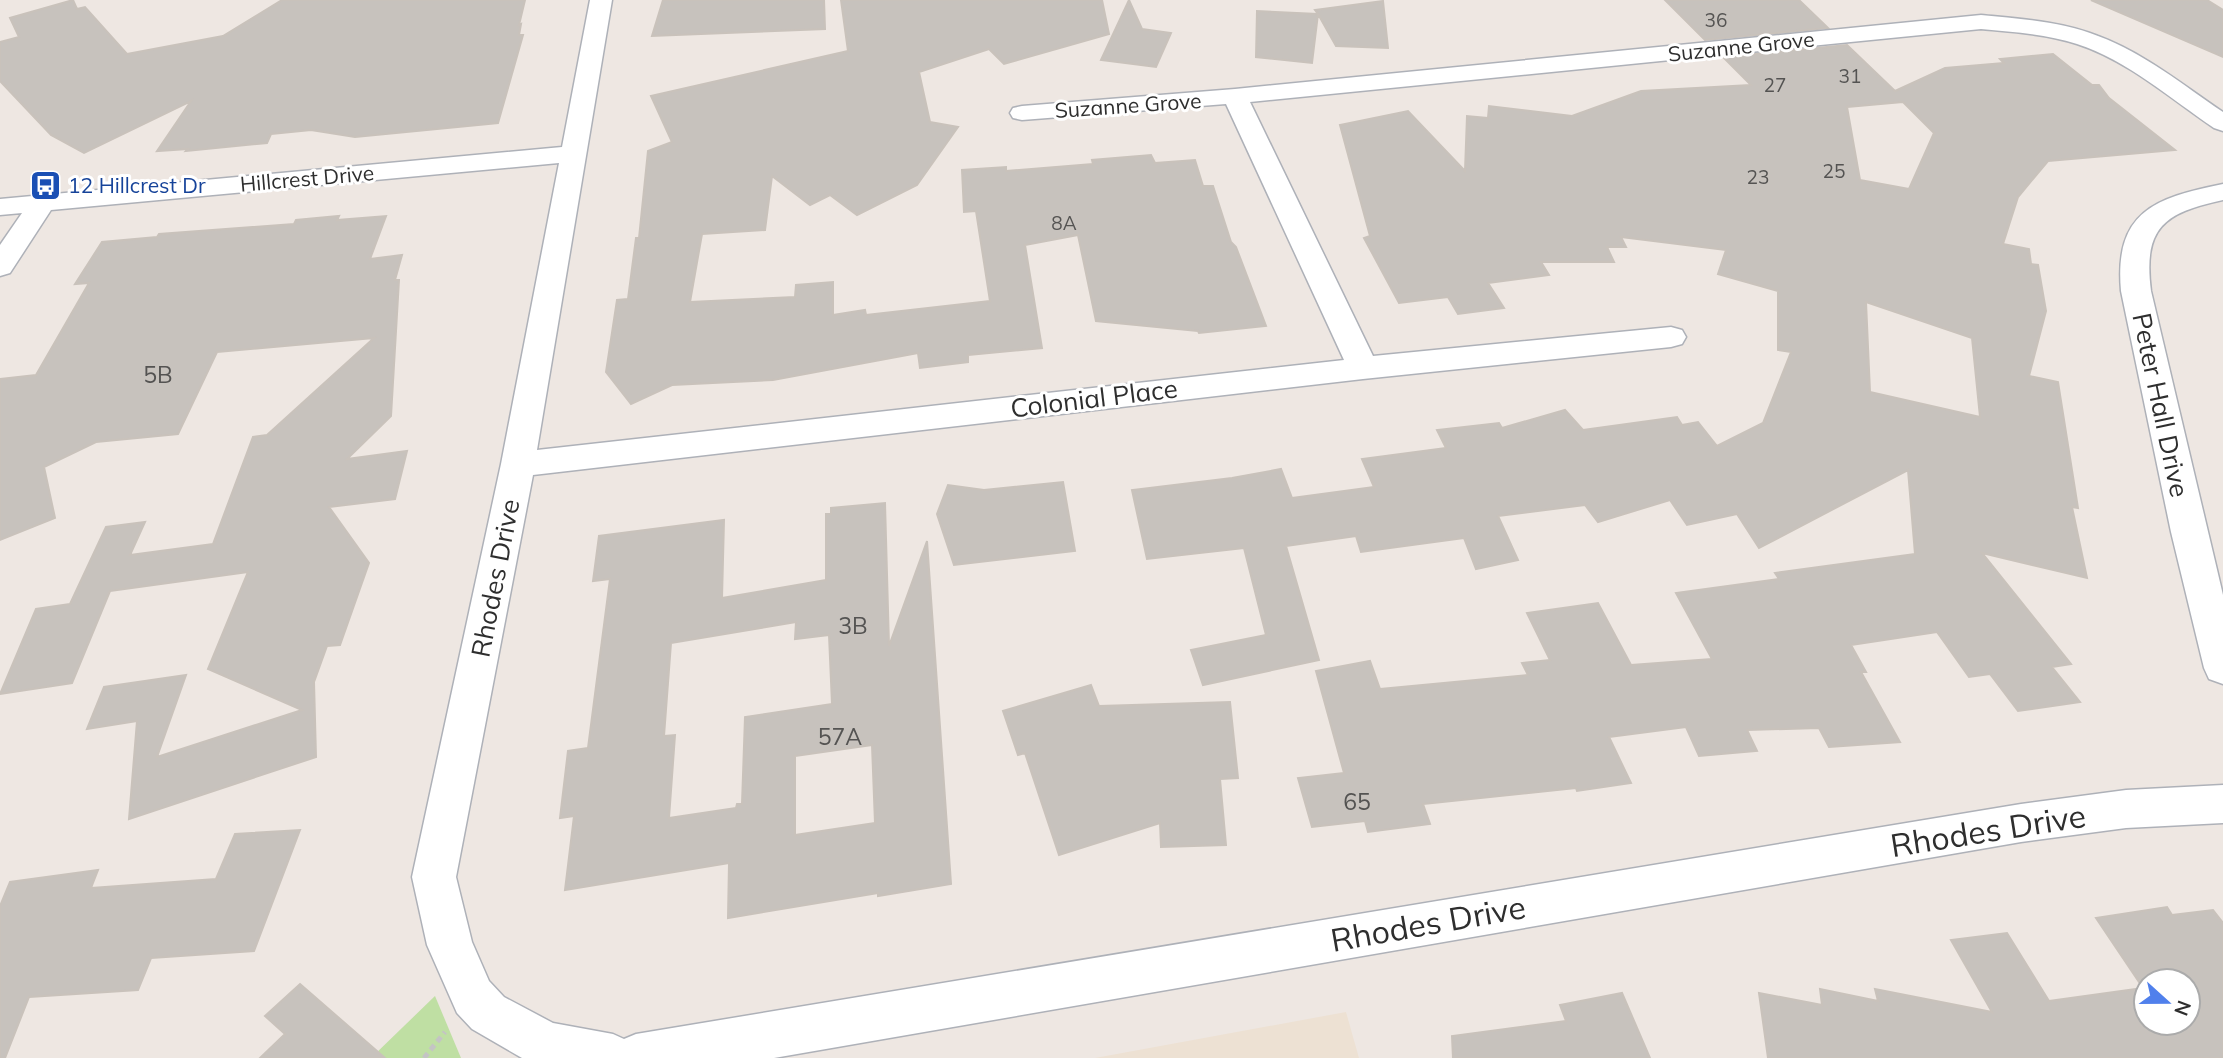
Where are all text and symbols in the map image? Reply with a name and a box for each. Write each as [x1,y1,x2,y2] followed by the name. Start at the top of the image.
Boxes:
[1705,8,1727,32] house number: 36
[1666,25,1816,67] street label: Suzanne Grove
[1839,64,1861,88] house number: 31
[1764,73,1786,97] house number: 27
[1054,87,1202,123] street label: Suzanne Grove
[239,159,375,197] street label: Hillcrest Drive
[1823,159,1845,183] house number: 25
[1747,165,1769,189] house number: 23
[28,168,62,202] bus stop icon: 12 Hillcrest Dr
[68,172,206,198] place label: 12 Hillcrest Dr
[1051,211,1077,235] house number: 8A
[2125,310,2197,500] street label: Peter Hall Drive
[143,360,173,389] house number: 5B
[1008,371,1180,425] street label: Colonial Place
[464,496,526,660] street label: Rhodes Drive
[838,611,868,640] house number: 3B
[818,722,862,751] house number: 57A
[1343,787,1371,816] house number: 65
[1887,795,2089,865] street label: Rhodes Drive
[1327,886,1529,960] street label: Rhodes Drive
[2132,967,2202,1037] north arrow
[2169,997,2197,1019] text: N

